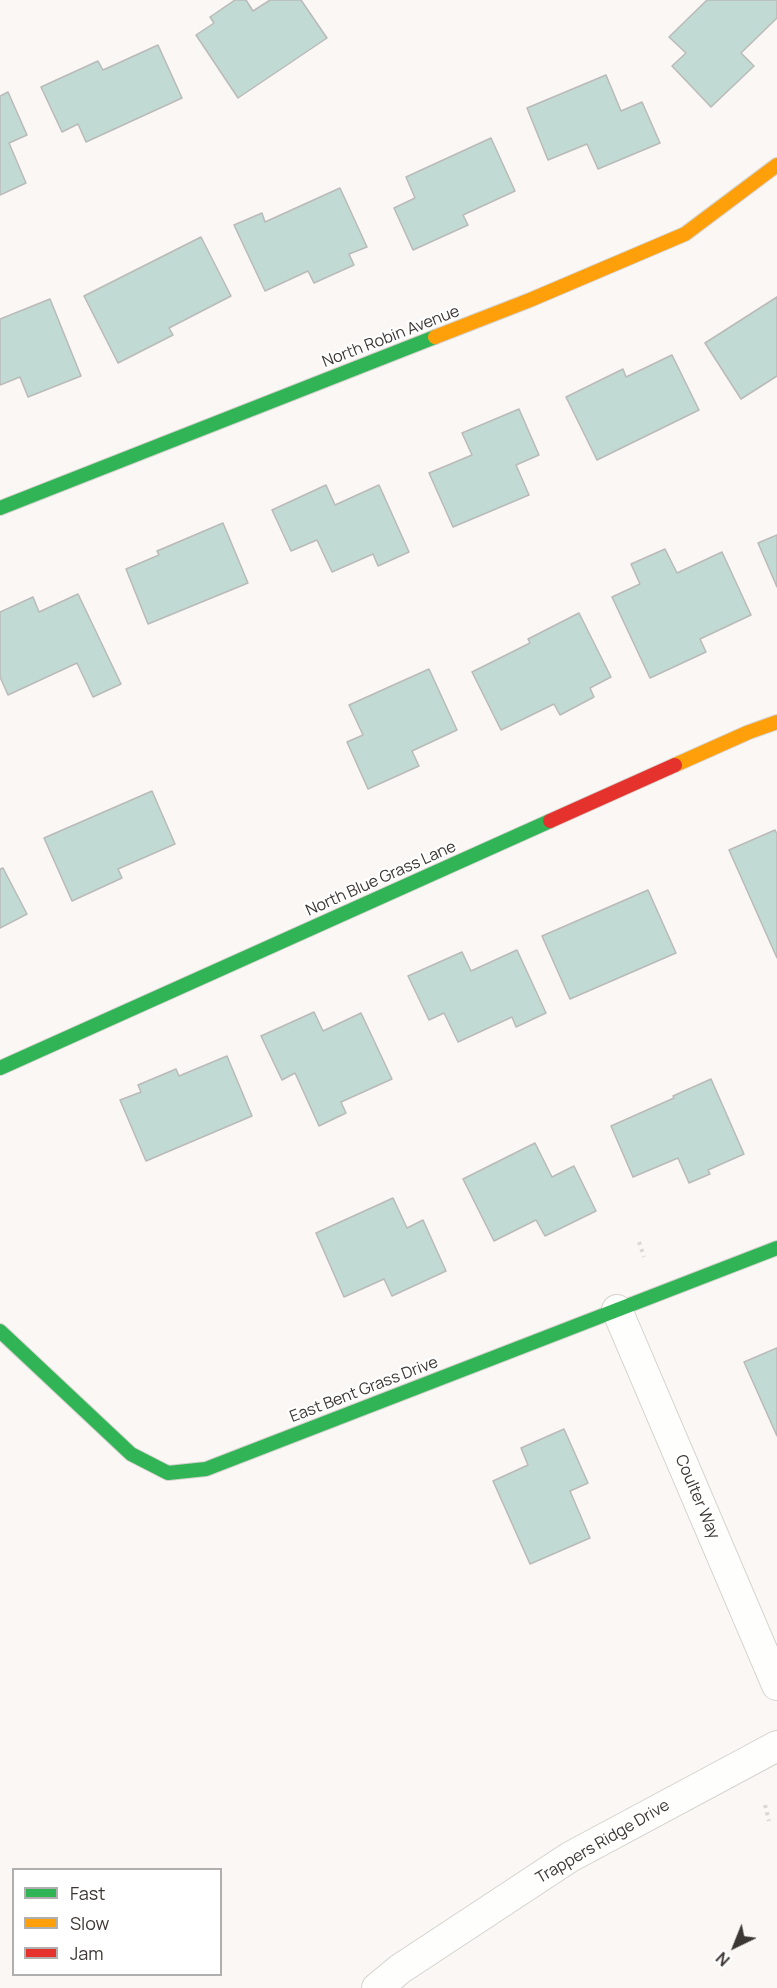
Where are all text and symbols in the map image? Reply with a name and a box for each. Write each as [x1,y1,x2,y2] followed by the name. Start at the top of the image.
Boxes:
[320,302,462,372] street label: North Robin Avenue
[303,837,459,921] street label: North Blue Grass Lane
[287,1353,441,1427] street label: East Bent Grass Drive
[671,1452,723,1542] street label: Coulter Way
[533,1796,673,1888] street label: Trappers Ridge Drive
[12,1868,222,1976] legend
[70,1881,105,1905] text: Fast
[70,1911,109,1935] text: Slow
[705,1916,765,1976] north arrow
[70,1941,104,1965] text: Jam
[711,1947,734,1971] text: N

